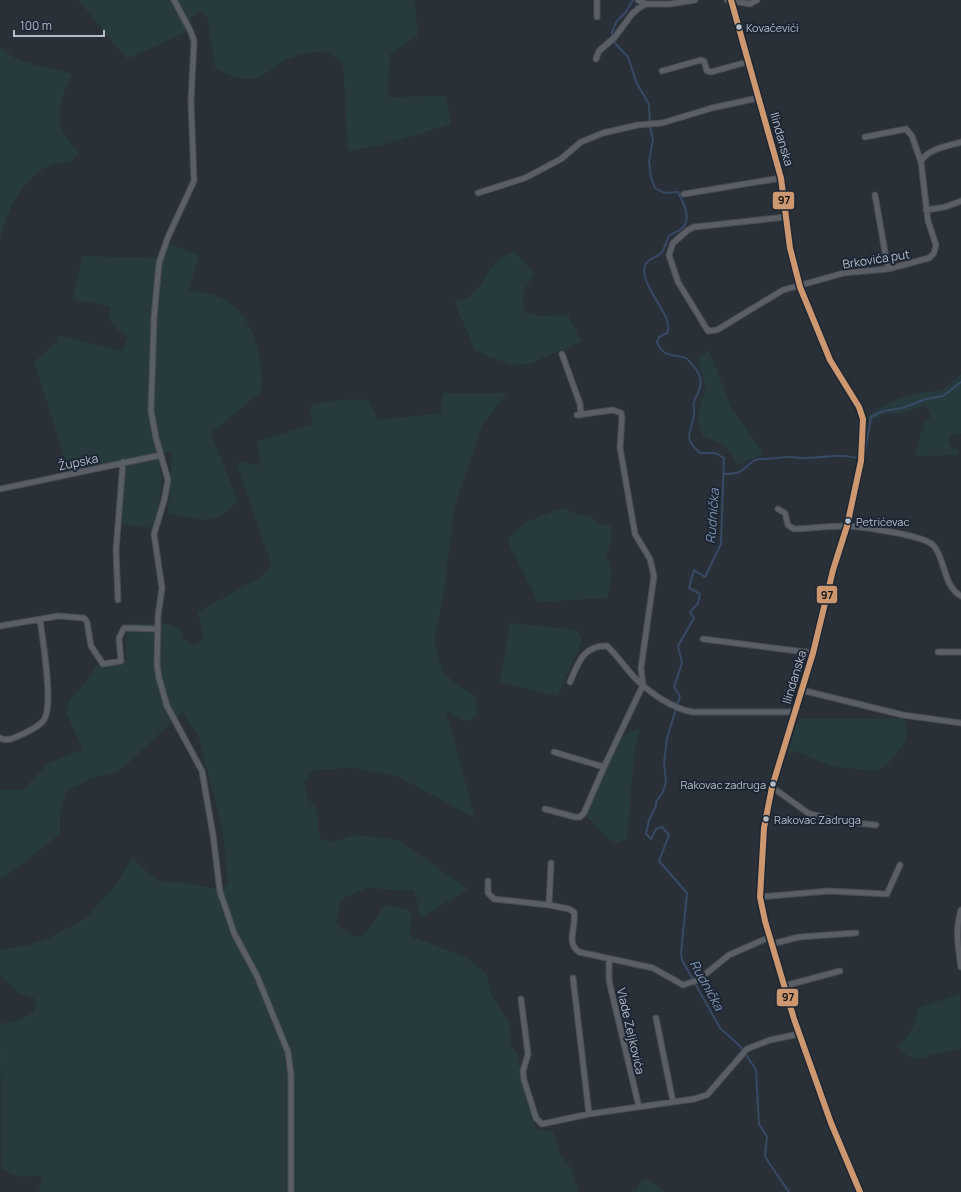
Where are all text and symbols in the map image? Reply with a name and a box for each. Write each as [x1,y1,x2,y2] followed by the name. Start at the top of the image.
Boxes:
[14,12,104,38] scale bar
[20,17,52,34] text: 100 m
[746,20,799,35] place label: Kovačevići
[734,22,744,32] marker: Kovačevići
[766,110,798,168] street label: Ilindanska
[772,191,795,210] line badge: 97
[778,192,790,207] text: 97
[841,245,911,273] street label: Brkovića put
[56,449,100,475] street label: Župska
[701,487,723,544] water label: Rudnička
[856,514,910,529] place label: Petrićevac
[843,516,853,526] marker: Petrićevac
[816,585,838,604] line badge: 97
[821,587,833,602] text: 97
[778,648,810,706] street label: Ilindanska
[680,777,766,792] place label: Rakovac zadruga
[768,779,778,789] marker: Rakovac zadruga
[774,812,861,827] place label: Rakovac Zadruga
[761,814,771,824] marker: Rakovac Zadruga
[686,956,729,1014] water label: Rudnička
[613,986,649,1076] street label: Vlade Zeljkovića
[776,988,799,1007] line badge: 97
[782,989,794,1004] text: 97

